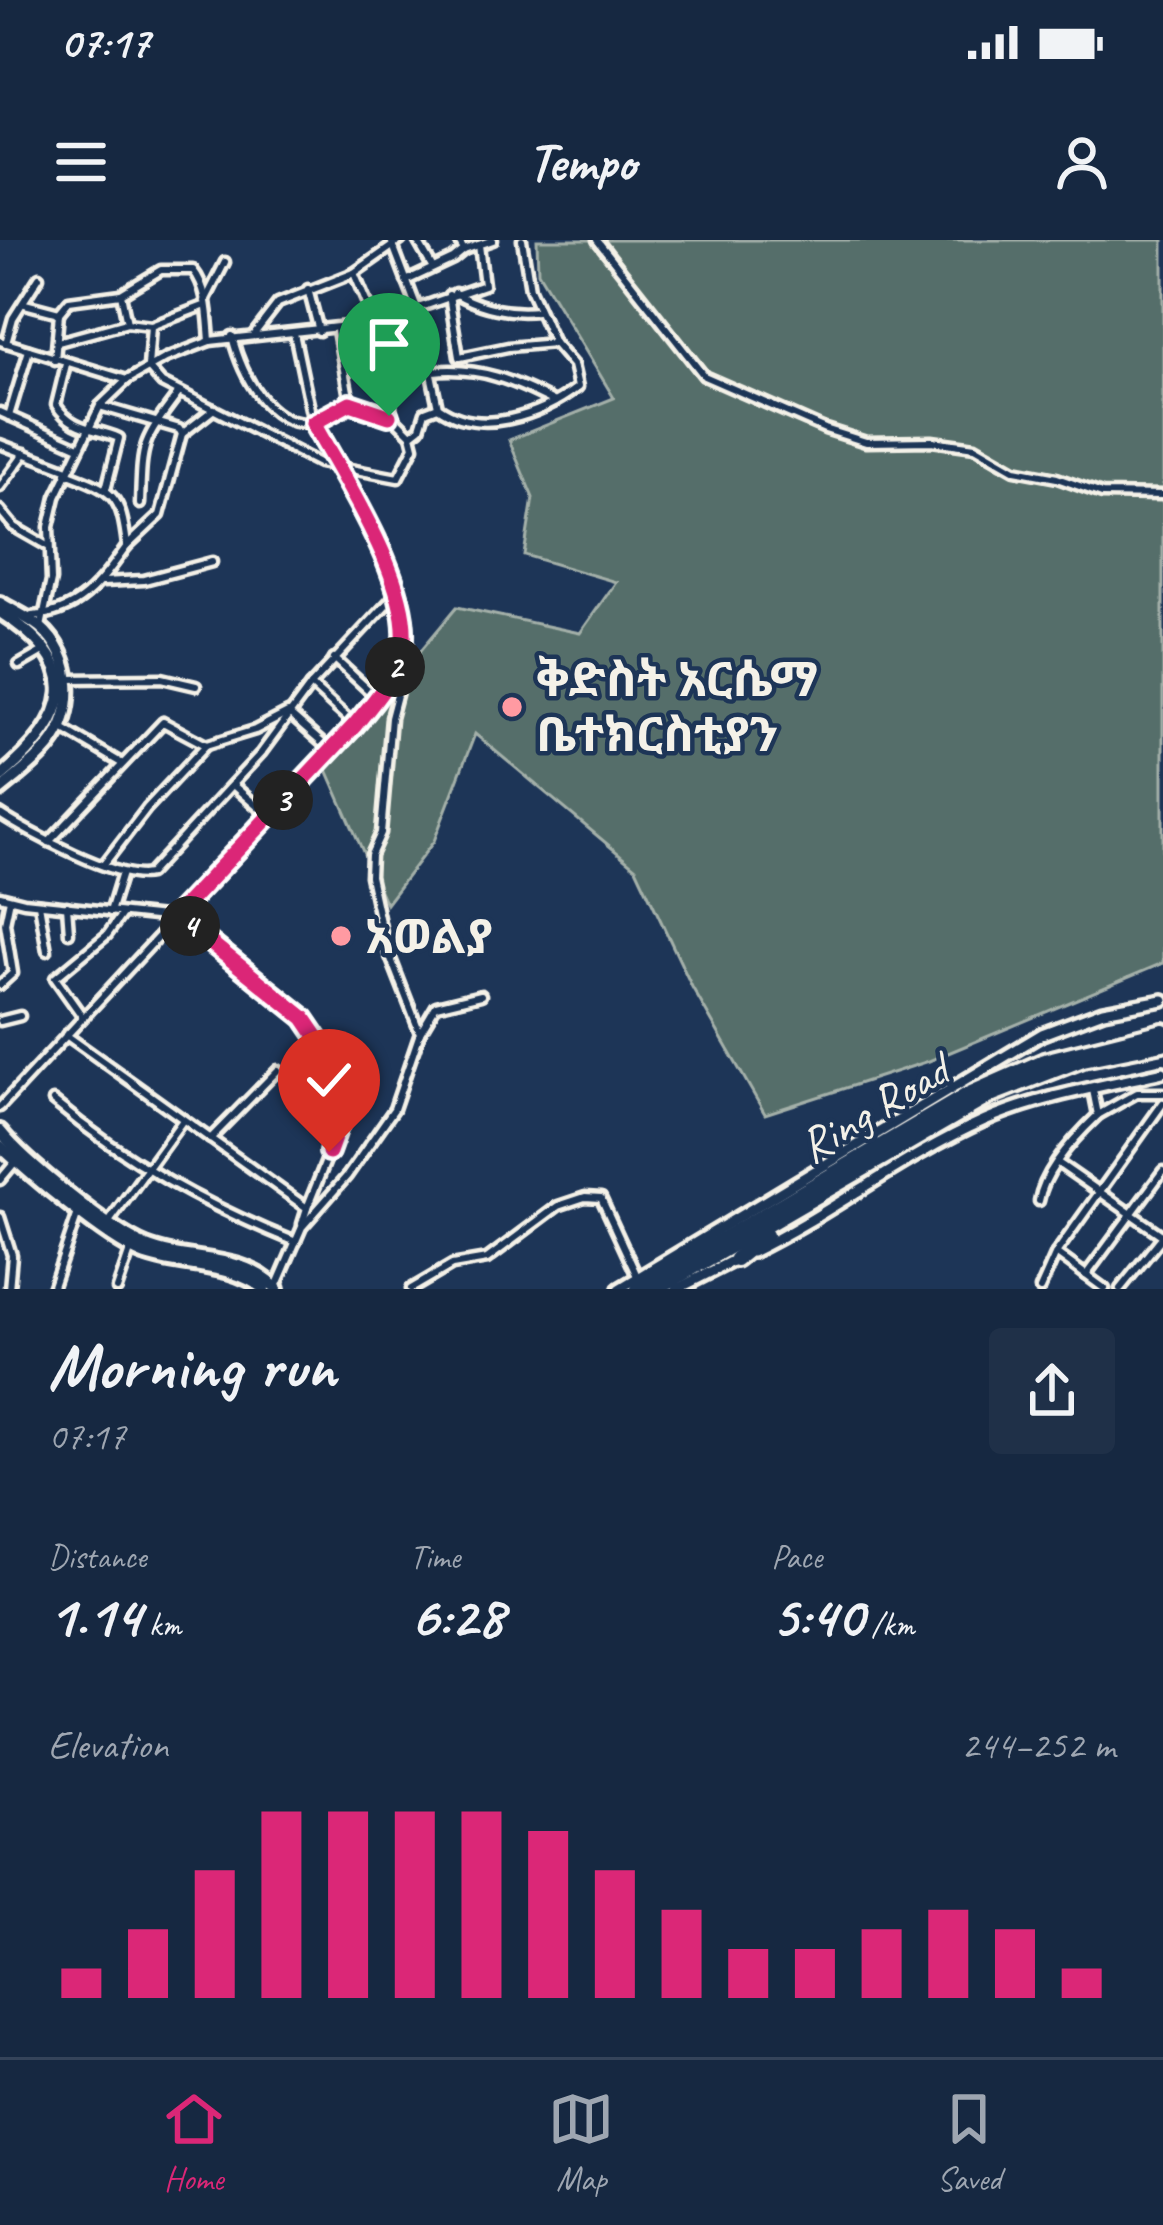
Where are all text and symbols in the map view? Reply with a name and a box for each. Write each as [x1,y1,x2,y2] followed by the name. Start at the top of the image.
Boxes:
[60,14,150,71] text: 07:17
[527,128,636,196] text: Tempo
[48,129,114,195] icon: menu
[1049,129,1115,195] icon: person
[338,293,440,416] pin
[356,311,422,377] icon: arrive
[365,637,425,697] pin: 2
[388,646,402,688] text: 2
[536,650,818,765] place label: ቅድስት አርሴማ ቤተክርስቲያን
[499,694,525,720] marker: ቅድስት አርሴማ ቤተክርስቲያን
[253,770,313,830] pin: 3
[276,779,290,821] text: 3
[160,896,220,956] pin: 4
[183,905,197,947] text: 4
[365,907,493,967] place label: አወልያ
[328,923,354,949] marker: አወልያ
[278,1029,380,1152] pin
[788,1037,965,1176] street label: Ring Road
[296,1047,362,1113] icon: check
[48,1325,336,1408] text: Morning run
[989,1328,1115,1454] button: share
[48,1412,126,1461] text: 07:17
[48,1536,146,1578] text: Distance
[410,1536,460,1578] text: Time
[771,1536,822,1578] text: Pace
[48,1578,141,1654] text: 1.14
[410,1578,504,1654] text: 6:28
[771,1578,863,1654] text: 5:40
[141,1604,181,1646] text: km
[863,1604,914,1646] text: /km
[48,1721,168,1770] text: Elevation
[961,1721,1115,1770] text: 244–252 m
[161,2086,227,2200] tab: Home
[548,2086,614,2200] tab: Map
[936,2086,1002,2200] tab: Saved

